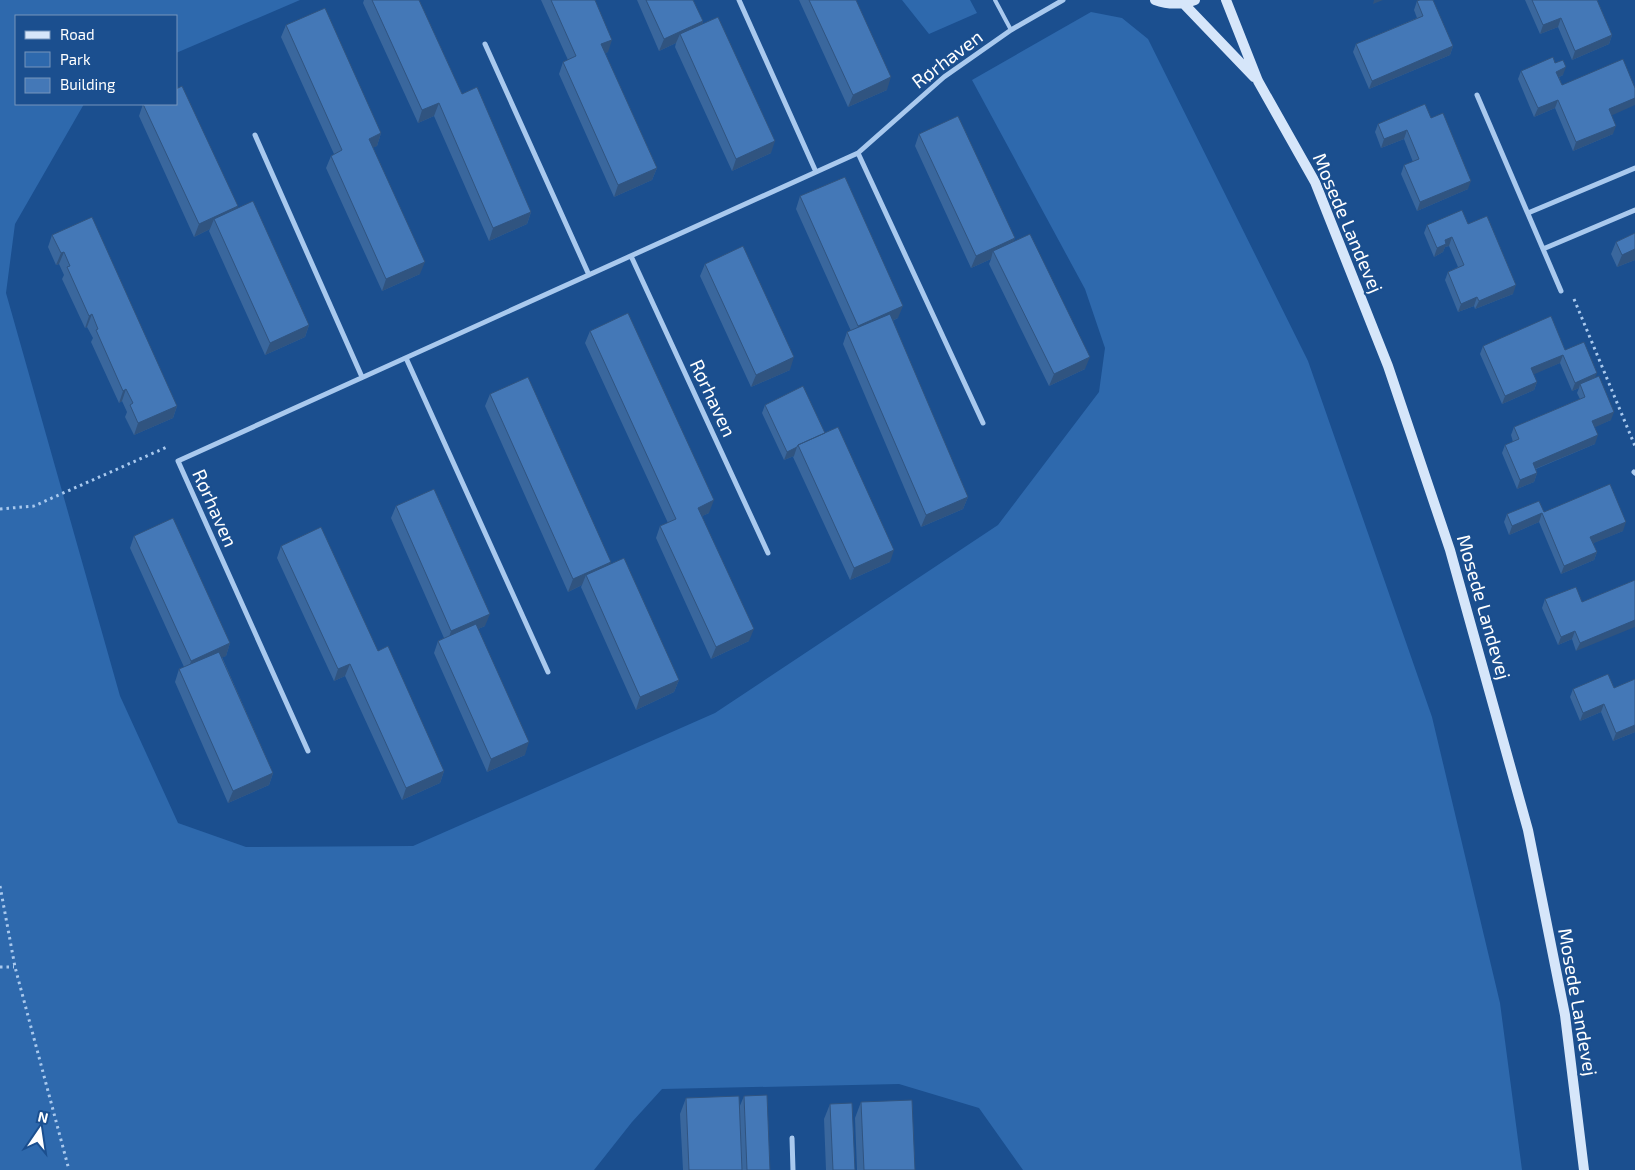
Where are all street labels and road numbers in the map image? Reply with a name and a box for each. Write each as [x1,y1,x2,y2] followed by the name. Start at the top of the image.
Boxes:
[907,24,987,93] street label: Rørhaven
[1309,149,1388,296] street label: Mosede Landevej
[686,355,741,440] street label: Rørhaven
[188,465,243,550] street label: Rørhaven
[1453,532,1516,682] street label: Mosede Landevej
[1554,926,1603,1078] street label: Mosede Landevej

